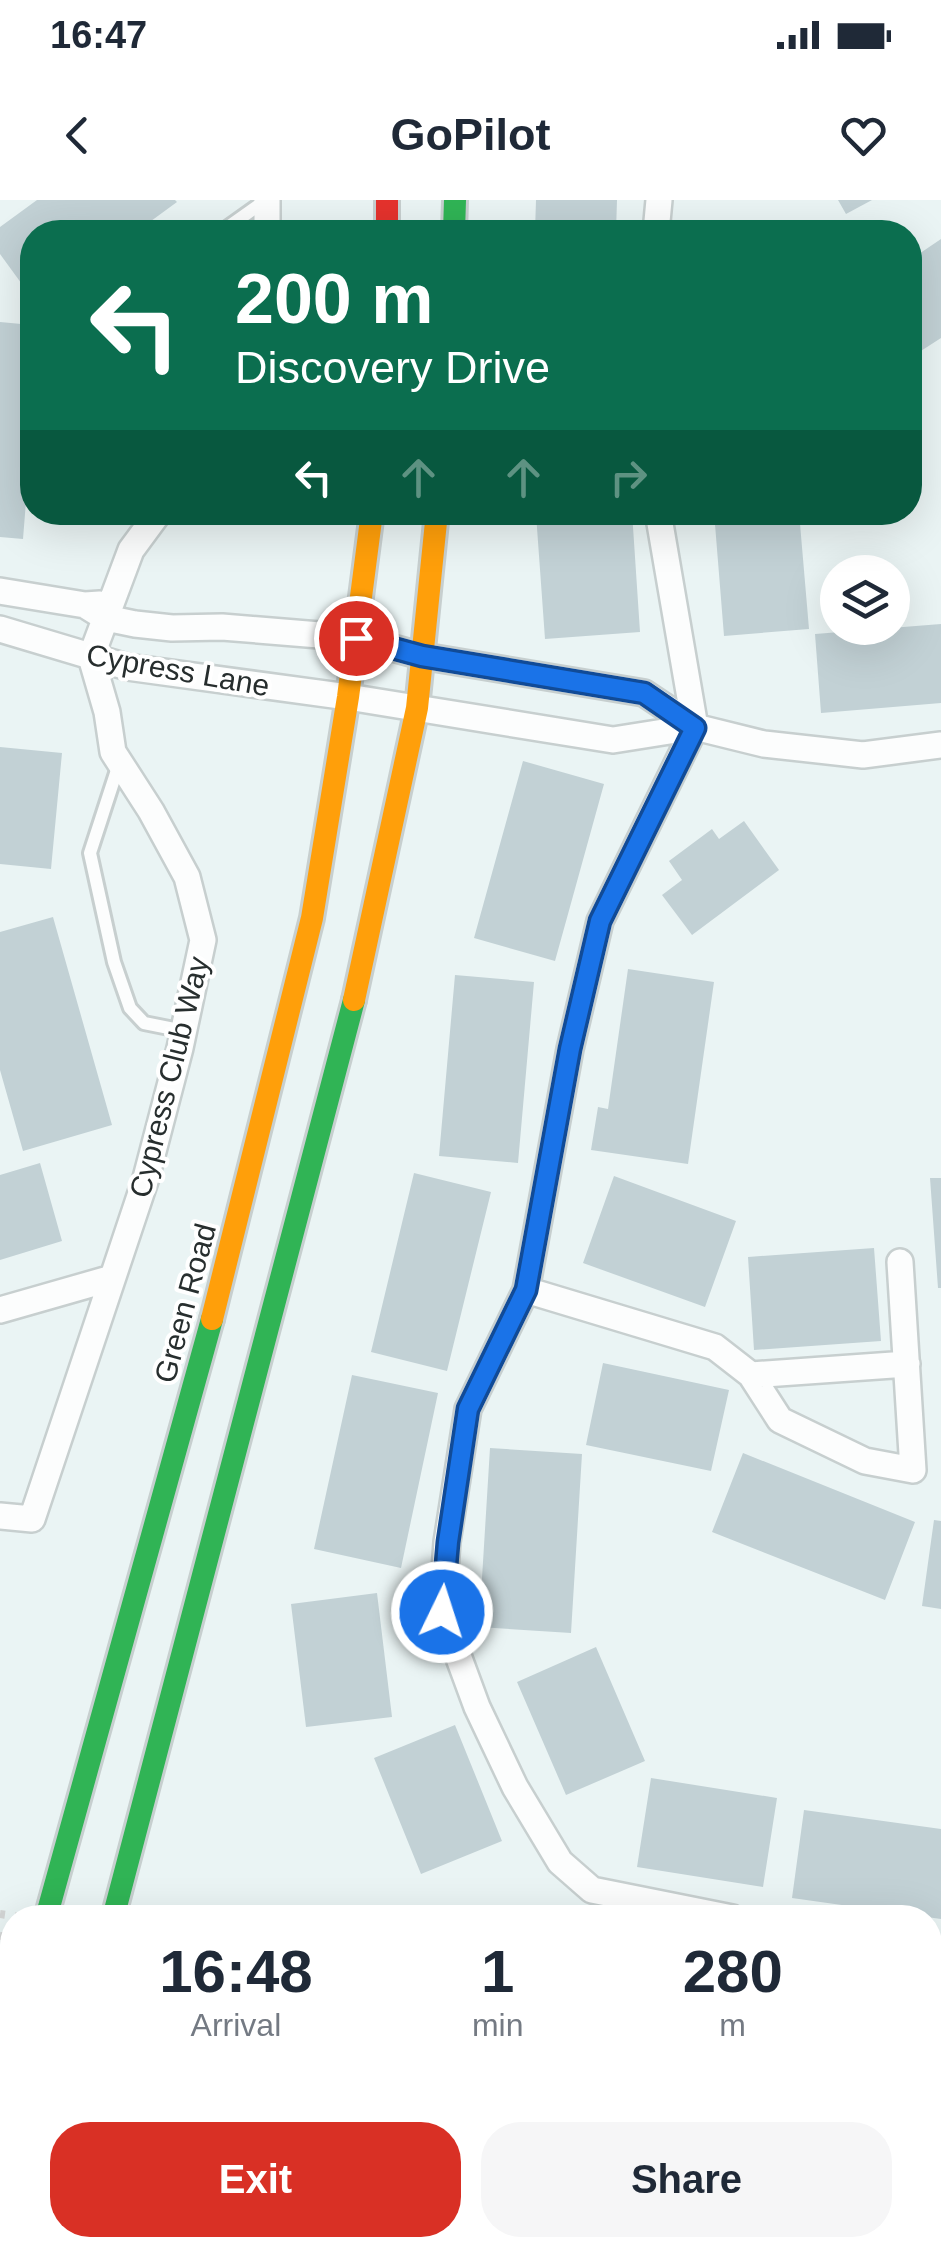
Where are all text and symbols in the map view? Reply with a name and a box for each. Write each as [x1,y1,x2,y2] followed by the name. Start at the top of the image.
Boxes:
[50,14,147,56] text: 16:47
[50,108,105,163] icon: back
[836,108,891,163] icon: heart
[391,109,550,160] text: GoPilot
[70,260,200,390] icon: left
[235,260,433,338] text: 200 m
[235,342,550,393] text: Discovery Drive
[286,450,341,505] icon: left
[391,450,446,505] icon: ahead
[496,450,551,505] icon: ahead
[601,450,656,505] icon: right
[820,555,910,645] map controls
[820,555,910,645] button: layers
[314,596,399,681] pin
[329,611,384,666] icon: arrive
[84,638,272,702] street label: Cypress Lane
[123,953,215,1201] street label: Cypress Club Way
[148,1220,222,1386] street label: Green Road
[390,1560,494,1664] position arrow
[159,1938,313,2005] text: 16:48
[481,1938,514,2005] text: 1
[683,1938,783,2005] text: 280
[191,2007,281,2043] text: Arrival
[472,2007,523,2043] text: min
[719,2007,746,2043] text: m
[50,2122,461,2237] button: Exit
[481,2122,892,2237] button: Share

